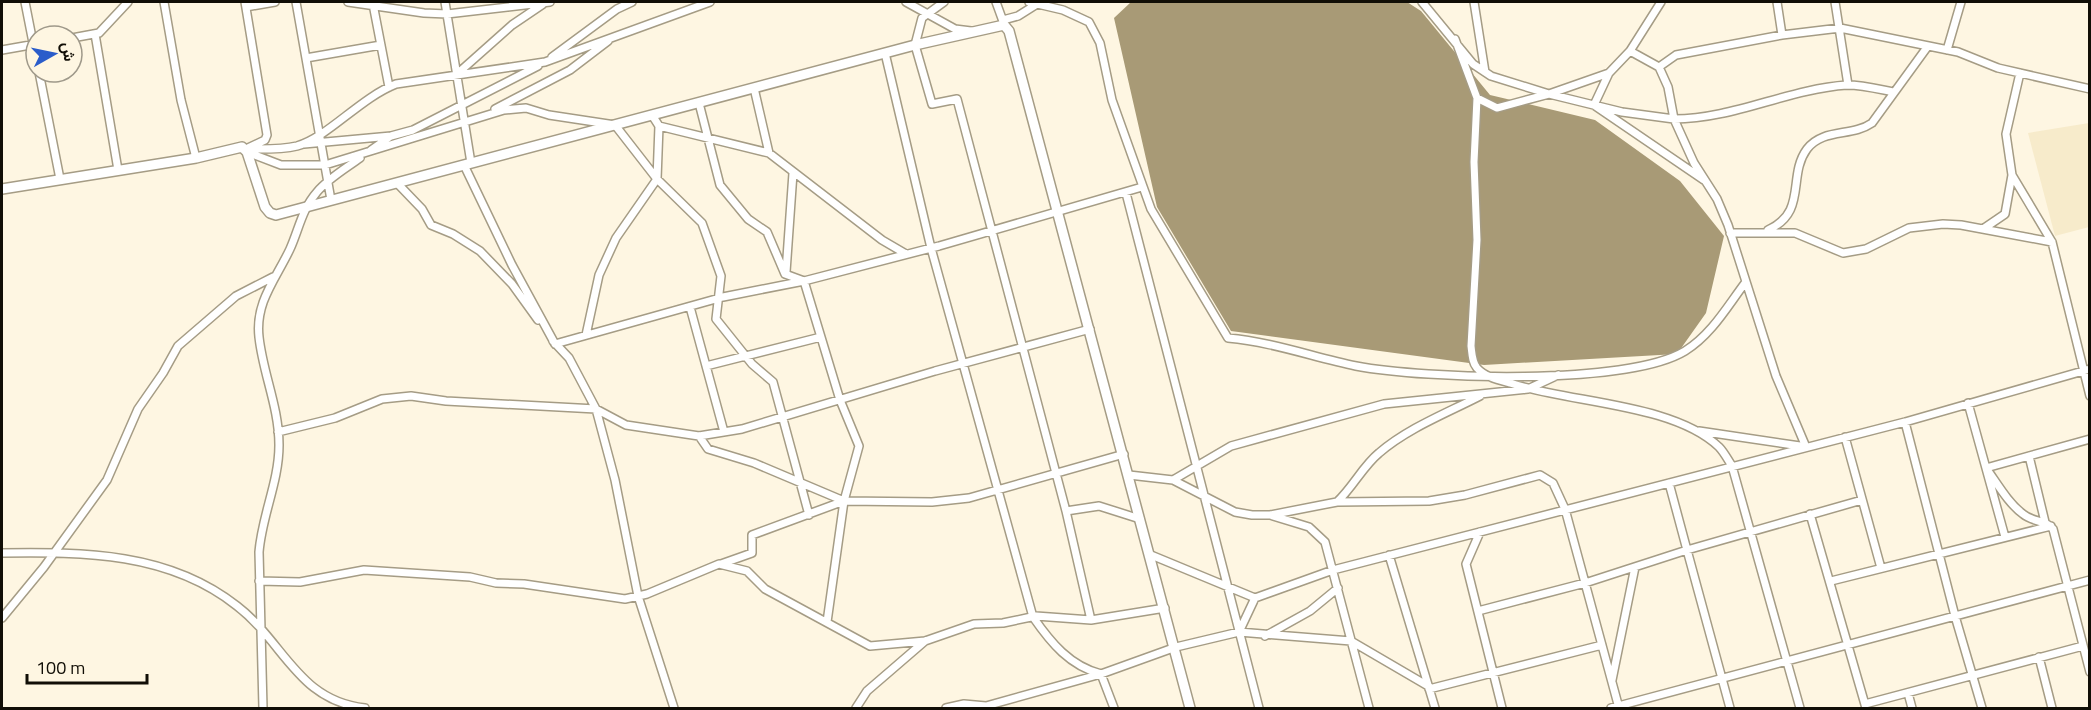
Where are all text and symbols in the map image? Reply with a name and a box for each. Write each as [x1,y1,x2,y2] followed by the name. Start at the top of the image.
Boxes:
[24,24,84,84] north arrow
[55,40,82,63] text: ش
[27,647,147,685] scale bar
[36,654,85,681] text: 100 m

